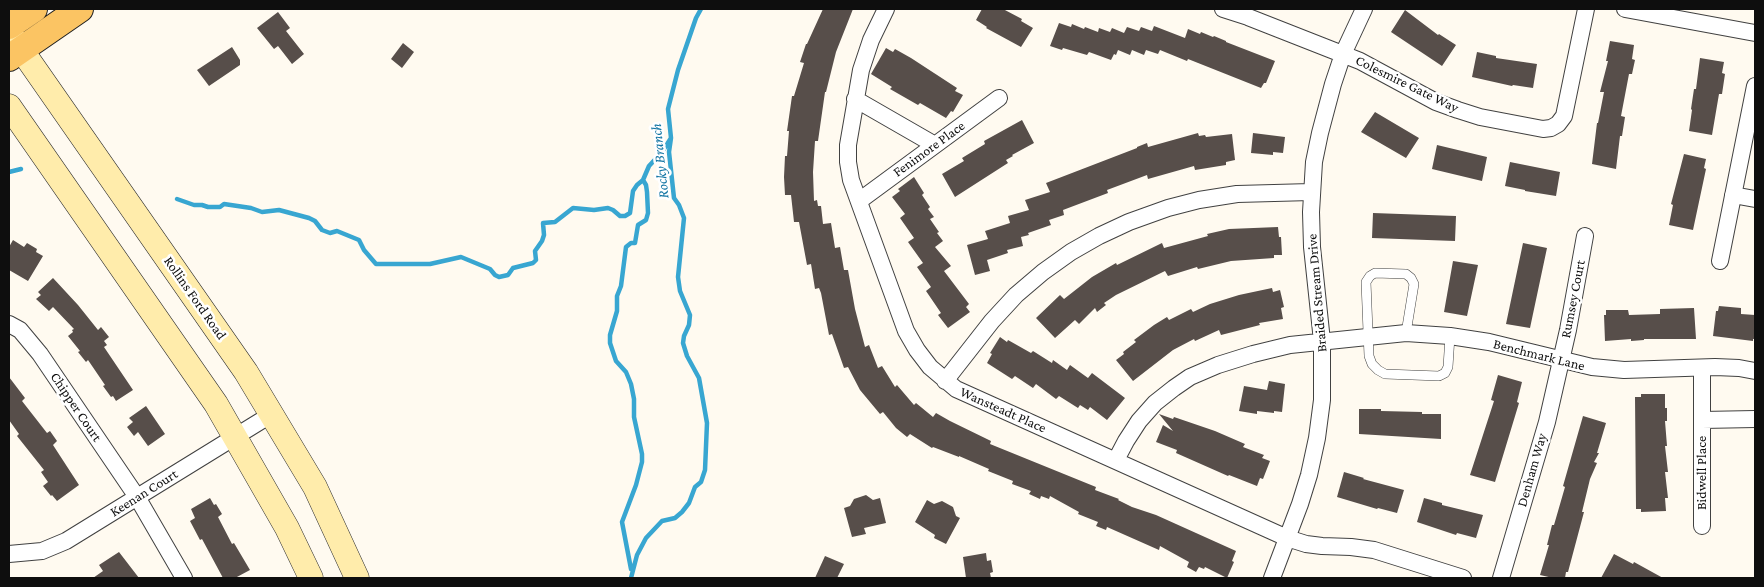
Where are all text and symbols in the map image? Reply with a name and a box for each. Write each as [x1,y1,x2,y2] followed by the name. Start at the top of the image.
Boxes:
[1353,52,1461,116] street label: Colesmire Gate Way
[890,117,968,181] street label: Fenimore Place
[647,122,673,200] water label: Rocky Branch
[1303,233,1331,353] street label: Braided Stream Drive
[160,253,230,343] street label: Rollins Ford Road
[1557,259,1589,339] street label: Rumsey Court
[1492,336,1586,374] street label: Benchmark Lane
[47,369,105,445] street label: Chipper Court
[957,383,1049,437] street label: Wansteadt Place
[1513,431,1551,509] street label: Denham Way
[1694,436,1710,510] street label: Bidwell Place
[107,466,181,520] street label: Keenan Court

